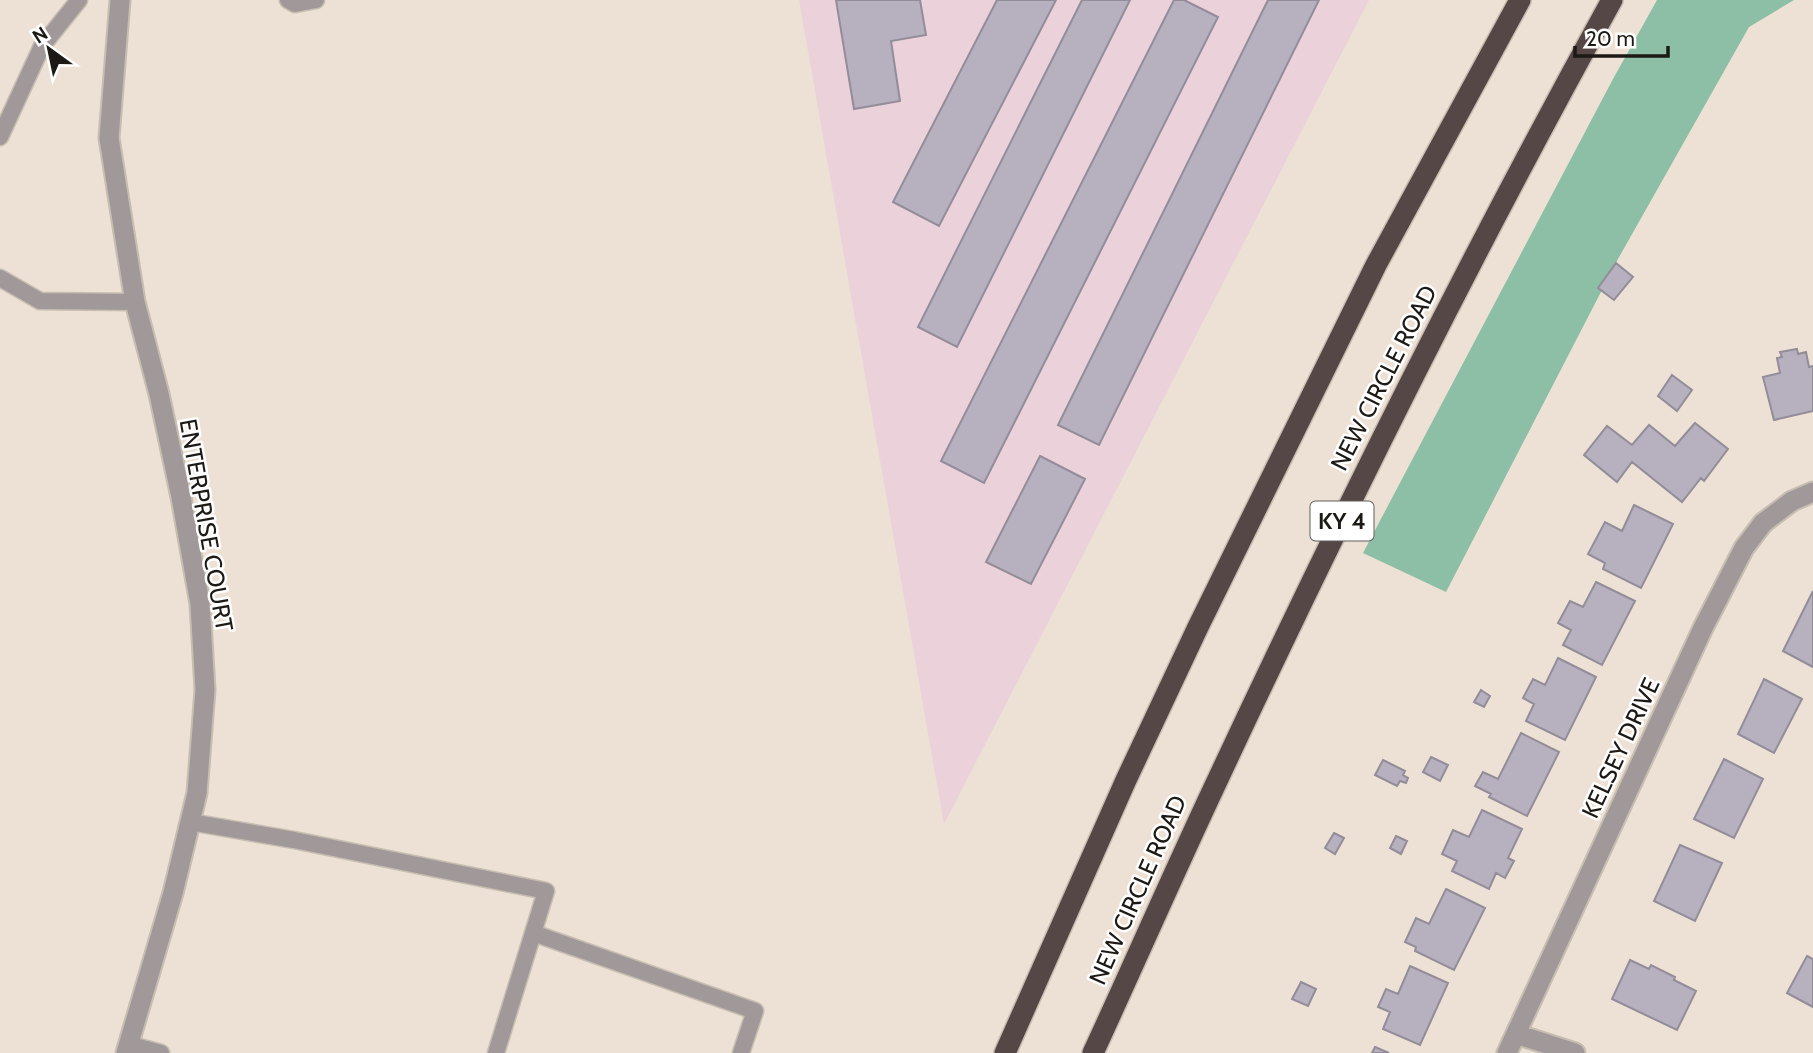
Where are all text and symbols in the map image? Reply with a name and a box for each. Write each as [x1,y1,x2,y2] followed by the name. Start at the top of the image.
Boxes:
[14,14,84,84] north arrow
[1575,14,1668,58] scale bar
[28,22,52,48] text: N
[1586,26,1635,51] text: 20 m
[1324,280,1443,475] street label: NEW CIRCLE ROAD
[174,417,239,634] street label: ENTERPRISE COURT
[1310,502,1374,540] road number: KY 4
[1575,673,1666,822] street label: KELSEY DRIVE
[1083,791,1192,989] street label: NEW CIRCLE ROAD

